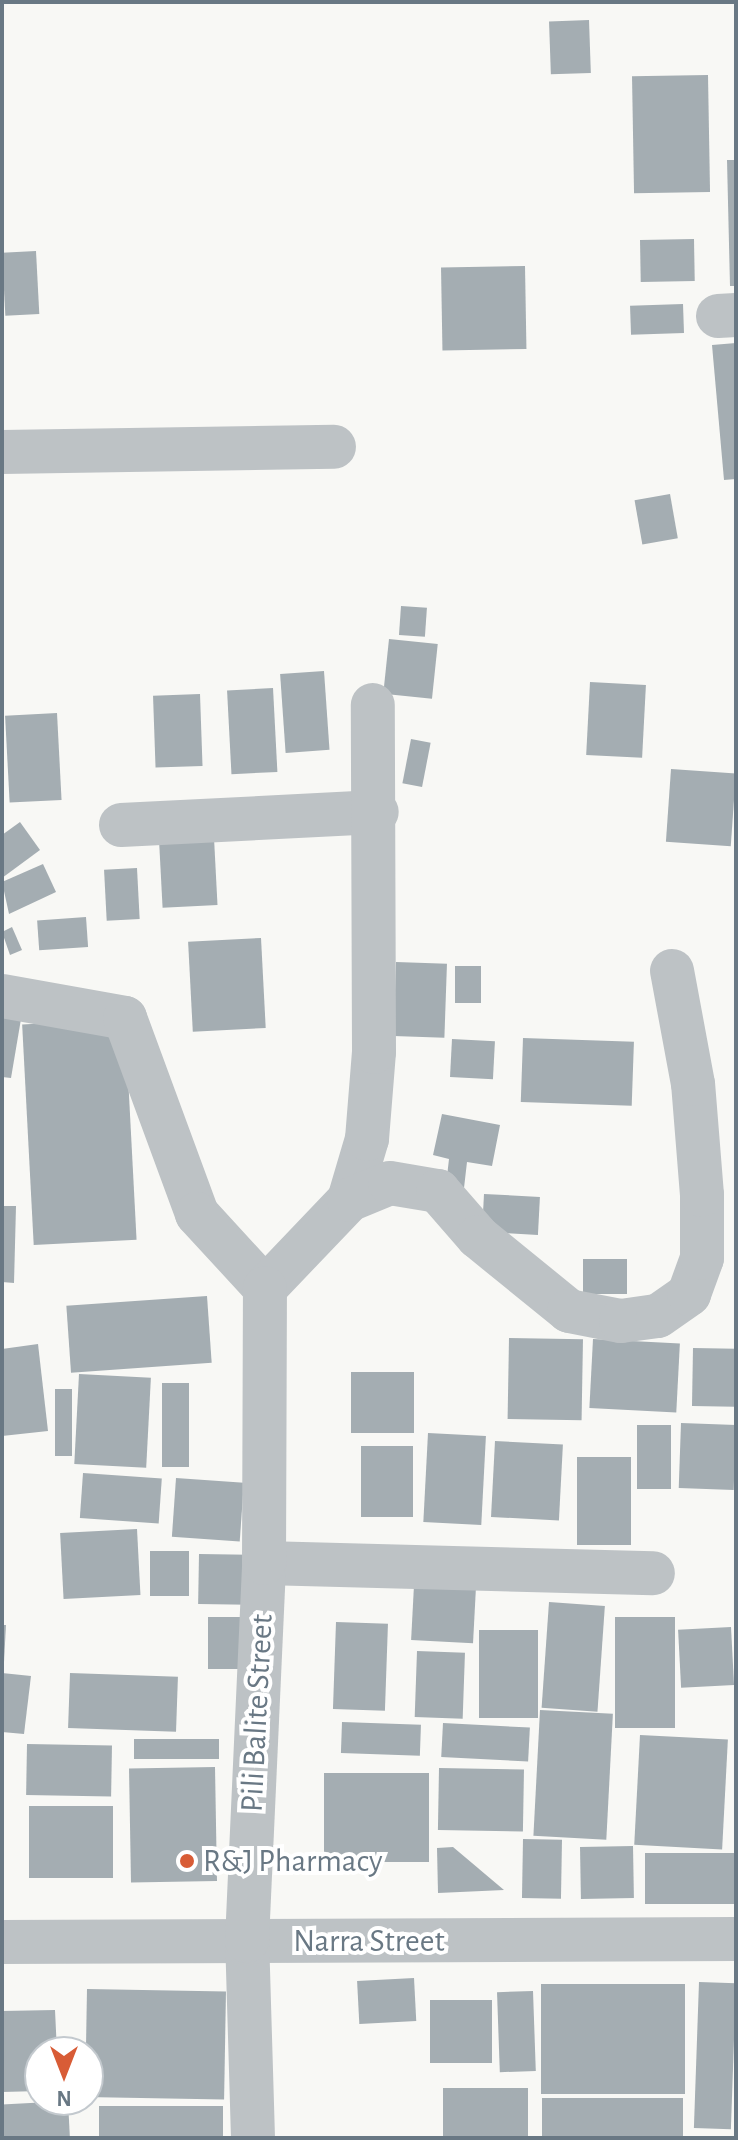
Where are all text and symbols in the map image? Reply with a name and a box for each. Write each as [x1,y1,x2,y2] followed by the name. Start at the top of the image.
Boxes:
[233,1613,281,1813] street label: Pili Balite Street
[203,1842,383,1880] place label: R&J Pharmacy
[178,1852,196,1870] marker: R&J Pharmacy
[293,1922,445,1960] street label: Narra Street
[24,2036,104,2116] north arrow
[56,2087,72,2109] text: N

